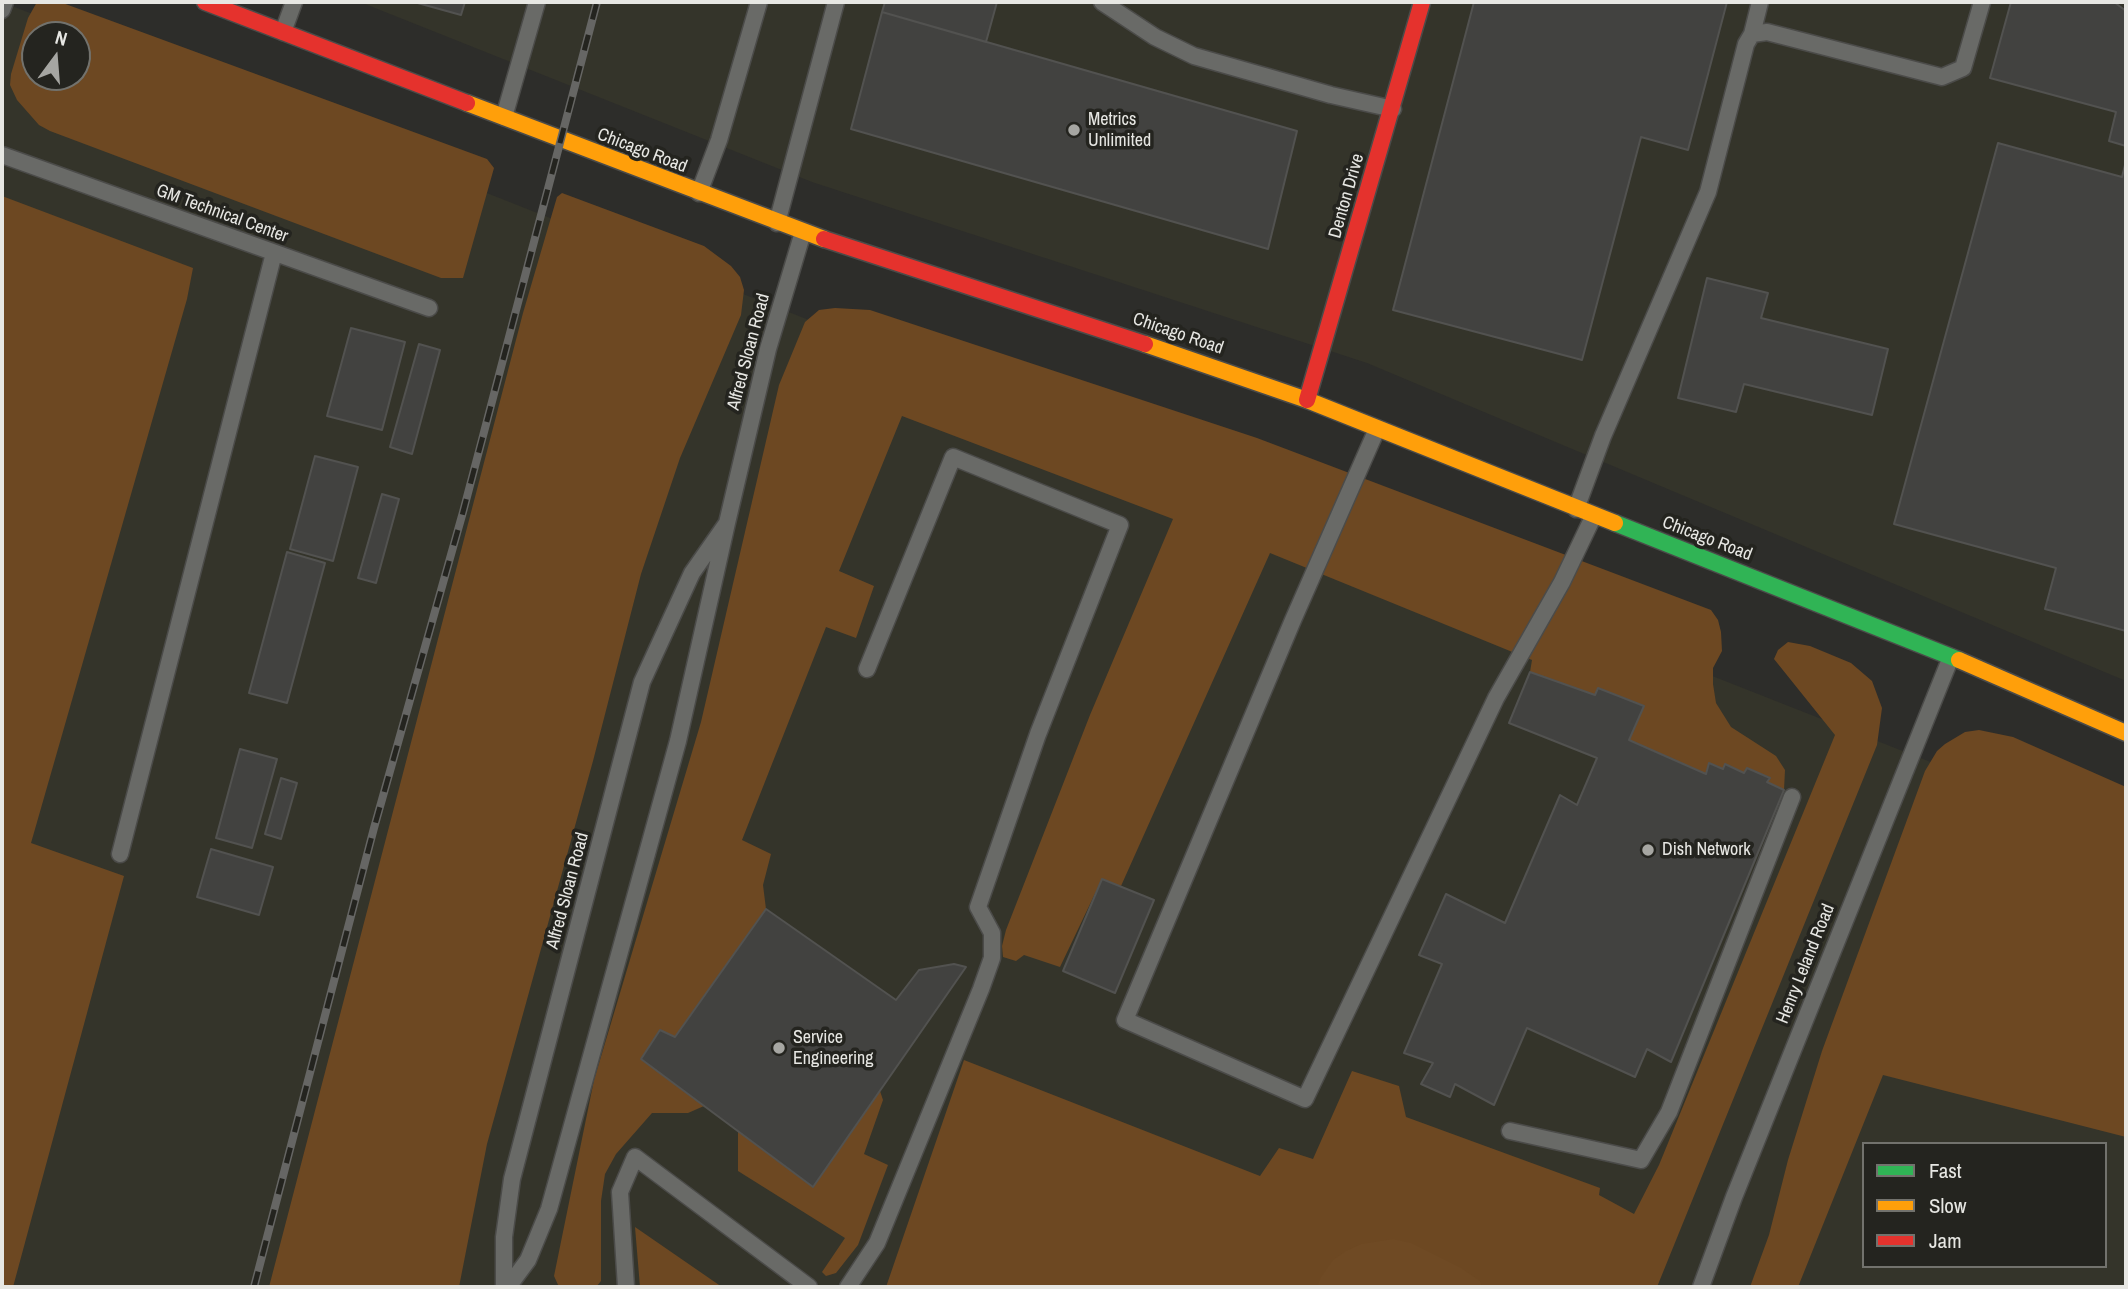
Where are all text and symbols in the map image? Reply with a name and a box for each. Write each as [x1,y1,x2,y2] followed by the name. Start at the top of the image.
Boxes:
[21,21,91,91] north arrow
[52,24,70,52] text: N
[1088,109,1151,152] place label: Metrics Unlimited
[1066,122,1082,138] marker: Metrics Unlimited
[594,124,690,178] street label: Chicago Road
[1325,151,1369,241] street label: Denton Drive
[153,180,291,248] street label: GM Technical Center
[723,291,775,413] street label: Alfred Sloan Road
[1130,308,1226,360] street label: Chicago Road
[1659,512,1755,566] street label: Chicago Road
[542,830,594,952] street label: Alfred Sloan Road
[1662,839,1751,861] place label: Dish Network
[1640,842,1656,858] marker: Dish Network
[1772,901,1840,1027] street label: Henry Leland Road
[793,1027,873,1070] place label: Service Engineering
[771,1040,787,1056] marker: Service Engineering
[1862,1142,2107,1268] legend
[1929,1156,1962,1185] text: Fast
[1929,1191,1966,1220] text: Slow
[1929,1226,1962,1255] text: Jam

